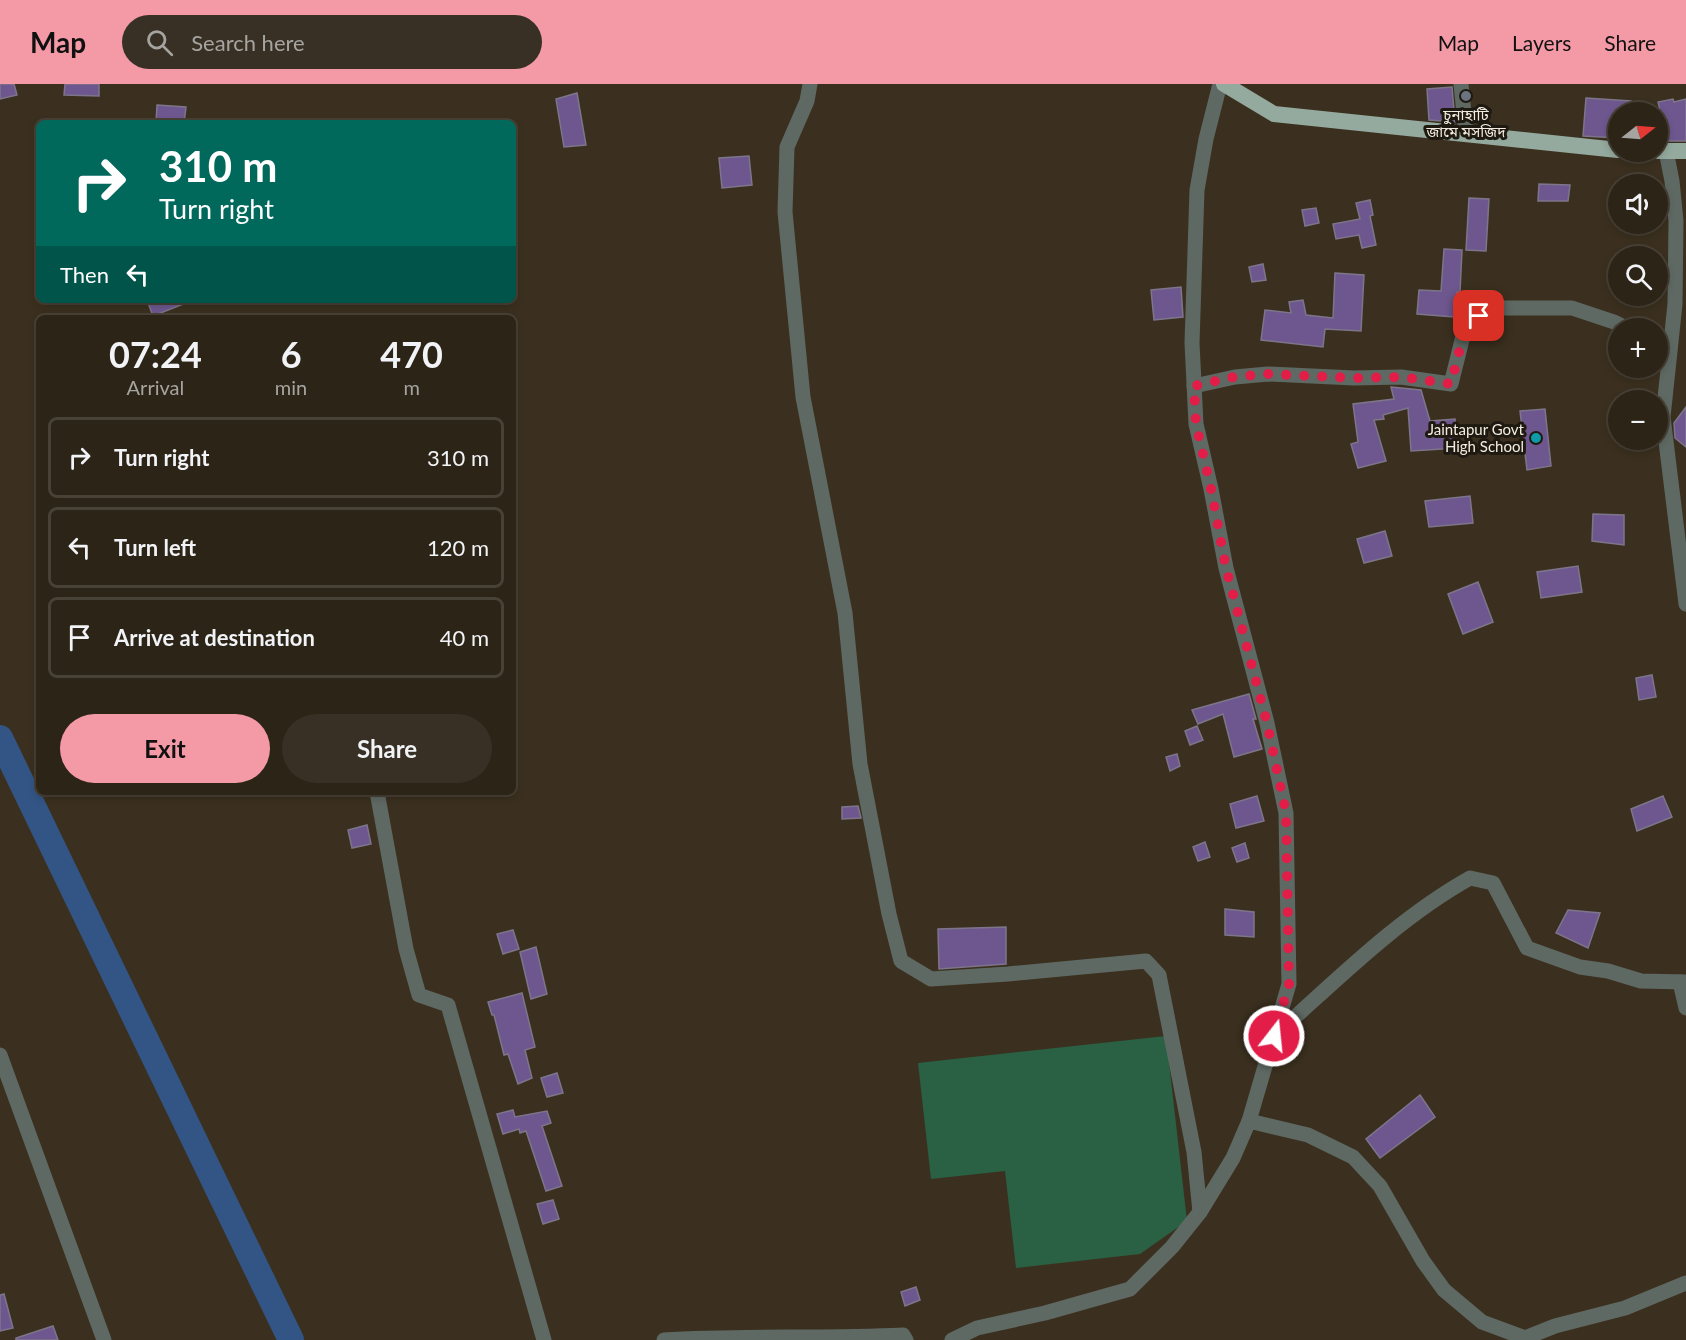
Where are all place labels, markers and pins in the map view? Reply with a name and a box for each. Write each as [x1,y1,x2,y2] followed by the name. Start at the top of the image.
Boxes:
[1459,89,1473,103] marker: চুনাহাটি জামে মসজিদ
[1425,105,1506,140] place label: চুনাহাটি জামে মসজিদ
[1453,290,1504,341] pin
[1428,420,1525,455] place label: Jaintapur Govt High School
[1529,431,1543,445] marker: Jaintapur Govt High School

